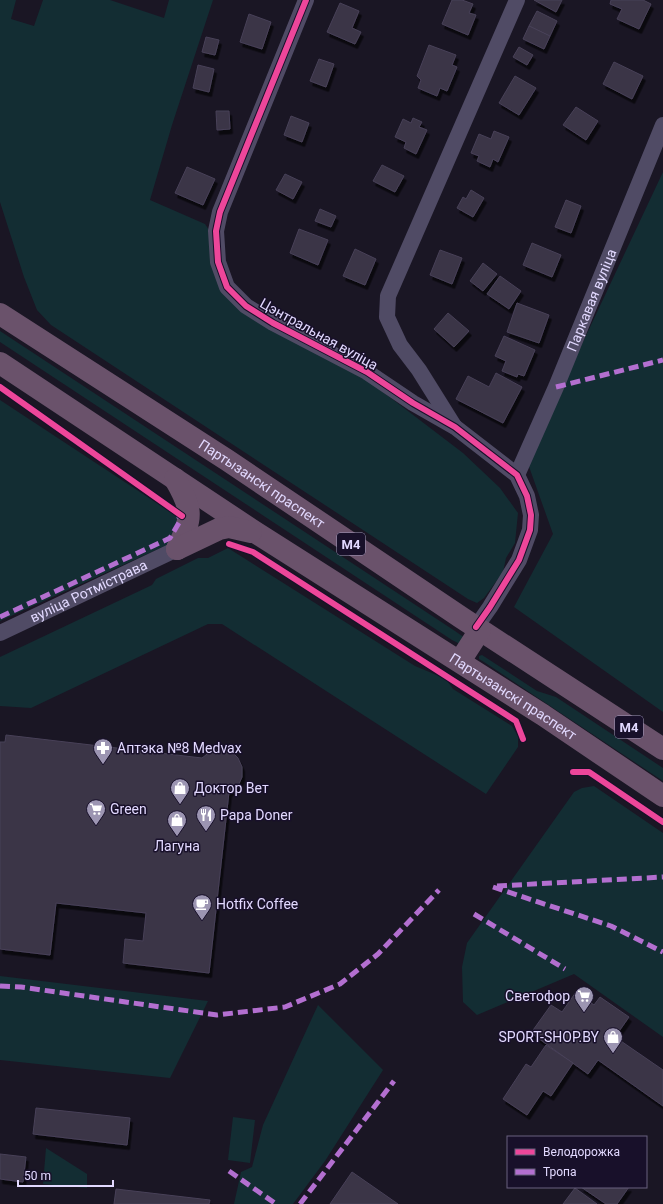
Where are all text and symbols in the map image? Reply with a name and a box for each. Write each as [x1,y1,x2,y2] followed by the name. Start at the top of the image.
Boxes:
[563,247,619,354] street label: Паркавая вуліца
[257,295,381,373] street label: Цэнтральная вуліца
[196,436,328,532] street label: Партызанскі праспект
[337,533,365,555] road number: М4
[27,556,150,626] street label: вуліца Ротмістрава
[447,650,580,744] street label: Партызанскі праспект
[615,716,643,738] road number: М4
[92,737,114,765] pharmacy icon: Аптэка №8 Medvax
[117,740,242,756] place label: Аптэка №8 Medvax
[169,777,191,805] shop icon: Доктор Вет
[194,780,269,796] place label: Доктор Вет
[85,798,107,826] supermarket icon: Green
[110,801,147,817] place label: Green
[195,804,217,832] restaurant icon: Papa Doner
[220,807,293,823] place label: Papa Doner
[166,809,188,837] shop icon: Лагуна
[154,838,200,854] place label: Лагуна
[191,893,213,921] cafe icon: Hotfix Coffee
[216,896,298,912] place label: Hotfix Coffee
[573,985,595,1013] supermarket icon: Светофор
[505,988,570,1004] place label: Светофор
[602,1026,624,1054] shop icon: SPORT-SHOP.BY
[499,1029,600,1045] place label: SPORT-SHOP.BY
[507,1136,647,1188] legend
[543,1145,620,1159] text: Велодорожка
[18,1162,113,1188] scale bar
[543,1165,577,1179] text: Тропа
[24,1169,51,1183] text: 50 m

